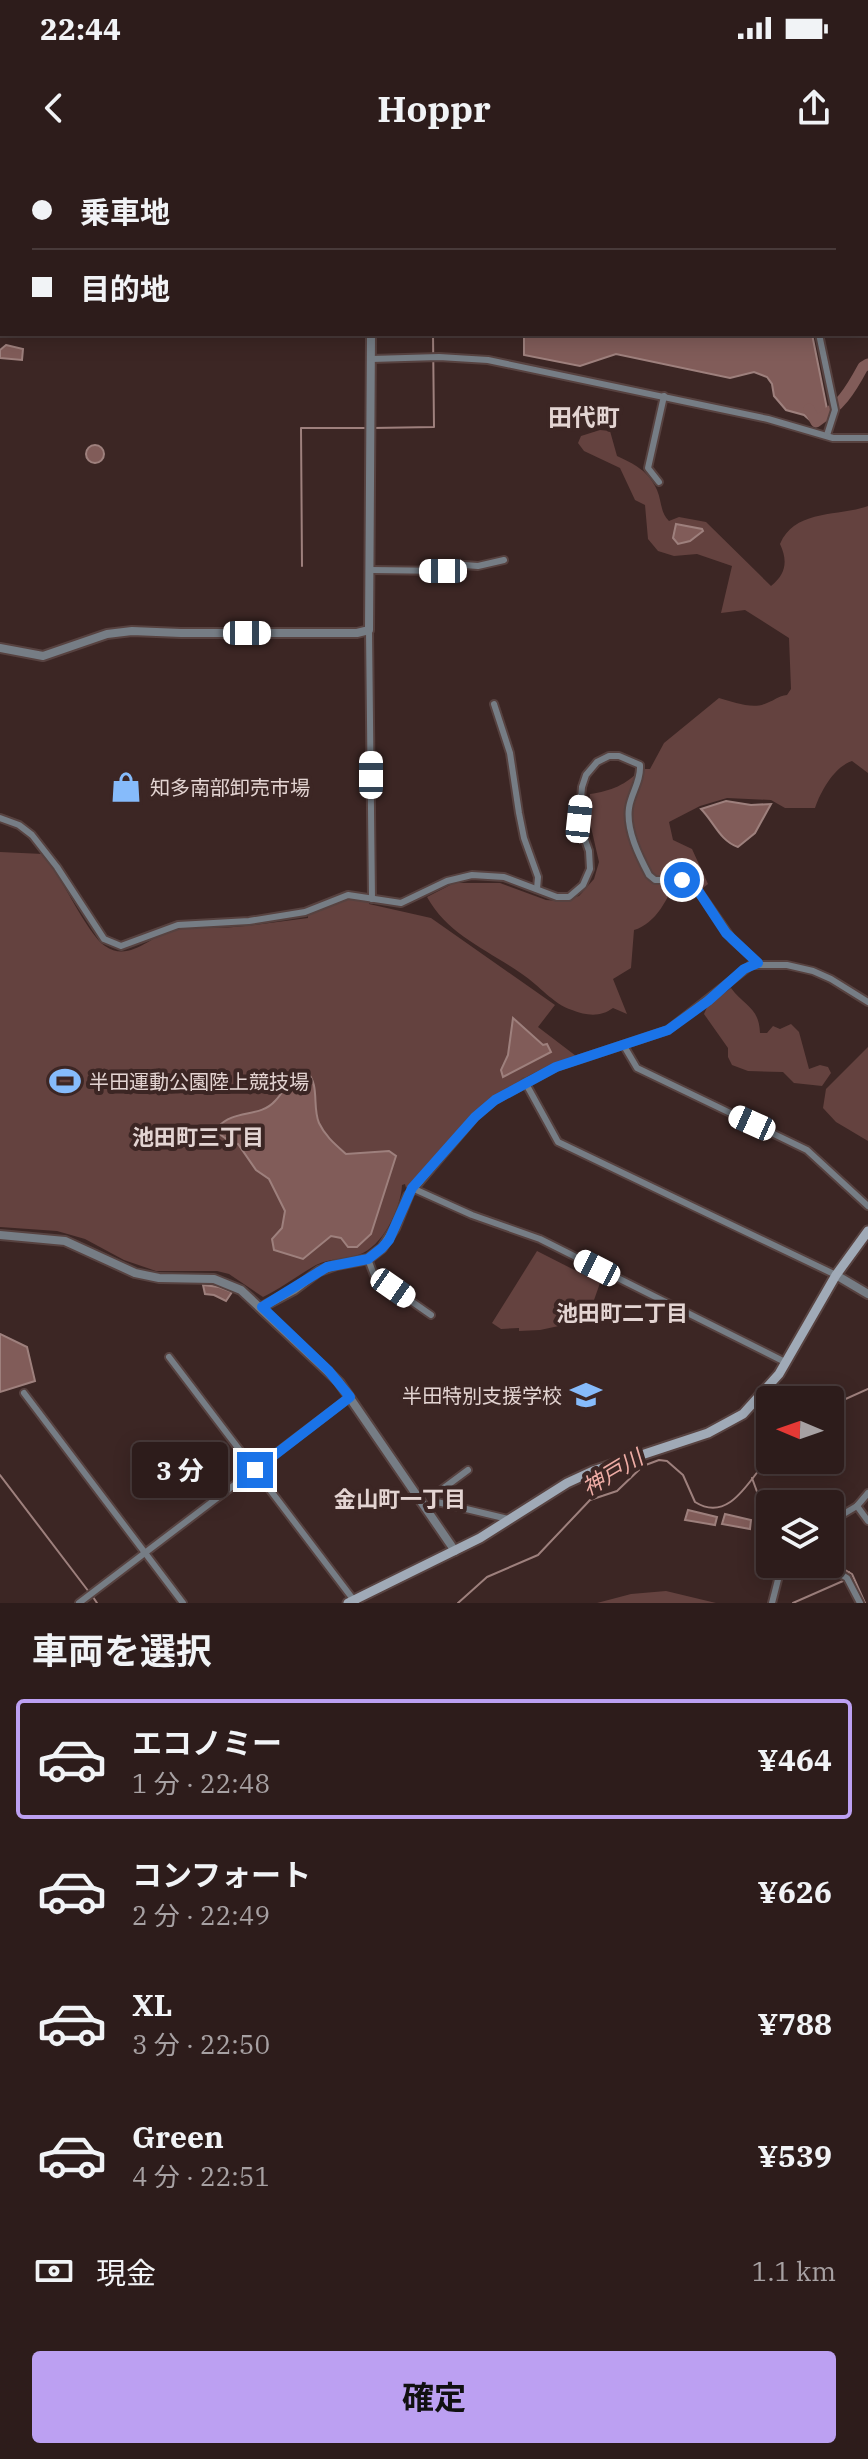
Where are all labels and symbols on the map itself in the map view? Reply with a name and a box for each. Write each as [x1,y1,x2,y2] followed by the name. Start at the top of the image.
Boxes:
[548,401,620,433] district label: 田代町
[419,559,467,583] car
[223,621,271,645] car
[359,751,383,799] car
[109,770,143,804] shop icon: 知多南部卸売市場
[150,774,310,801] place label: 知多南部卸売市場
[565,794,593,844] car
[664,862,700,898] route start
[48,1064,82,1098] sports icon: 半田運動公園陸上競技場
[89,1068,309,1095] place label: 半田運動公園陸上競技場
[725,1102,779,1144] car
[132,1122,264,1151] district label: 池田町三丁目
[570,1246,624,1290] car
[366,1264,420,1312] car
[556,1298,688,1327] district label: 池田町二丁目
[569,1378,603,1412] school or university icon: 半田特別支援学校
[402,1382,562,1409] place label: 半田特別支援学校
[756,1386,844,1474] north arrow
[131,1442,227,1498] callout: 3 分
[576,1442,649,1501] water label: 神戸川
[237,1452,273,1488] route end
[334,1484,466,1513] district label: 金山町一丁目

